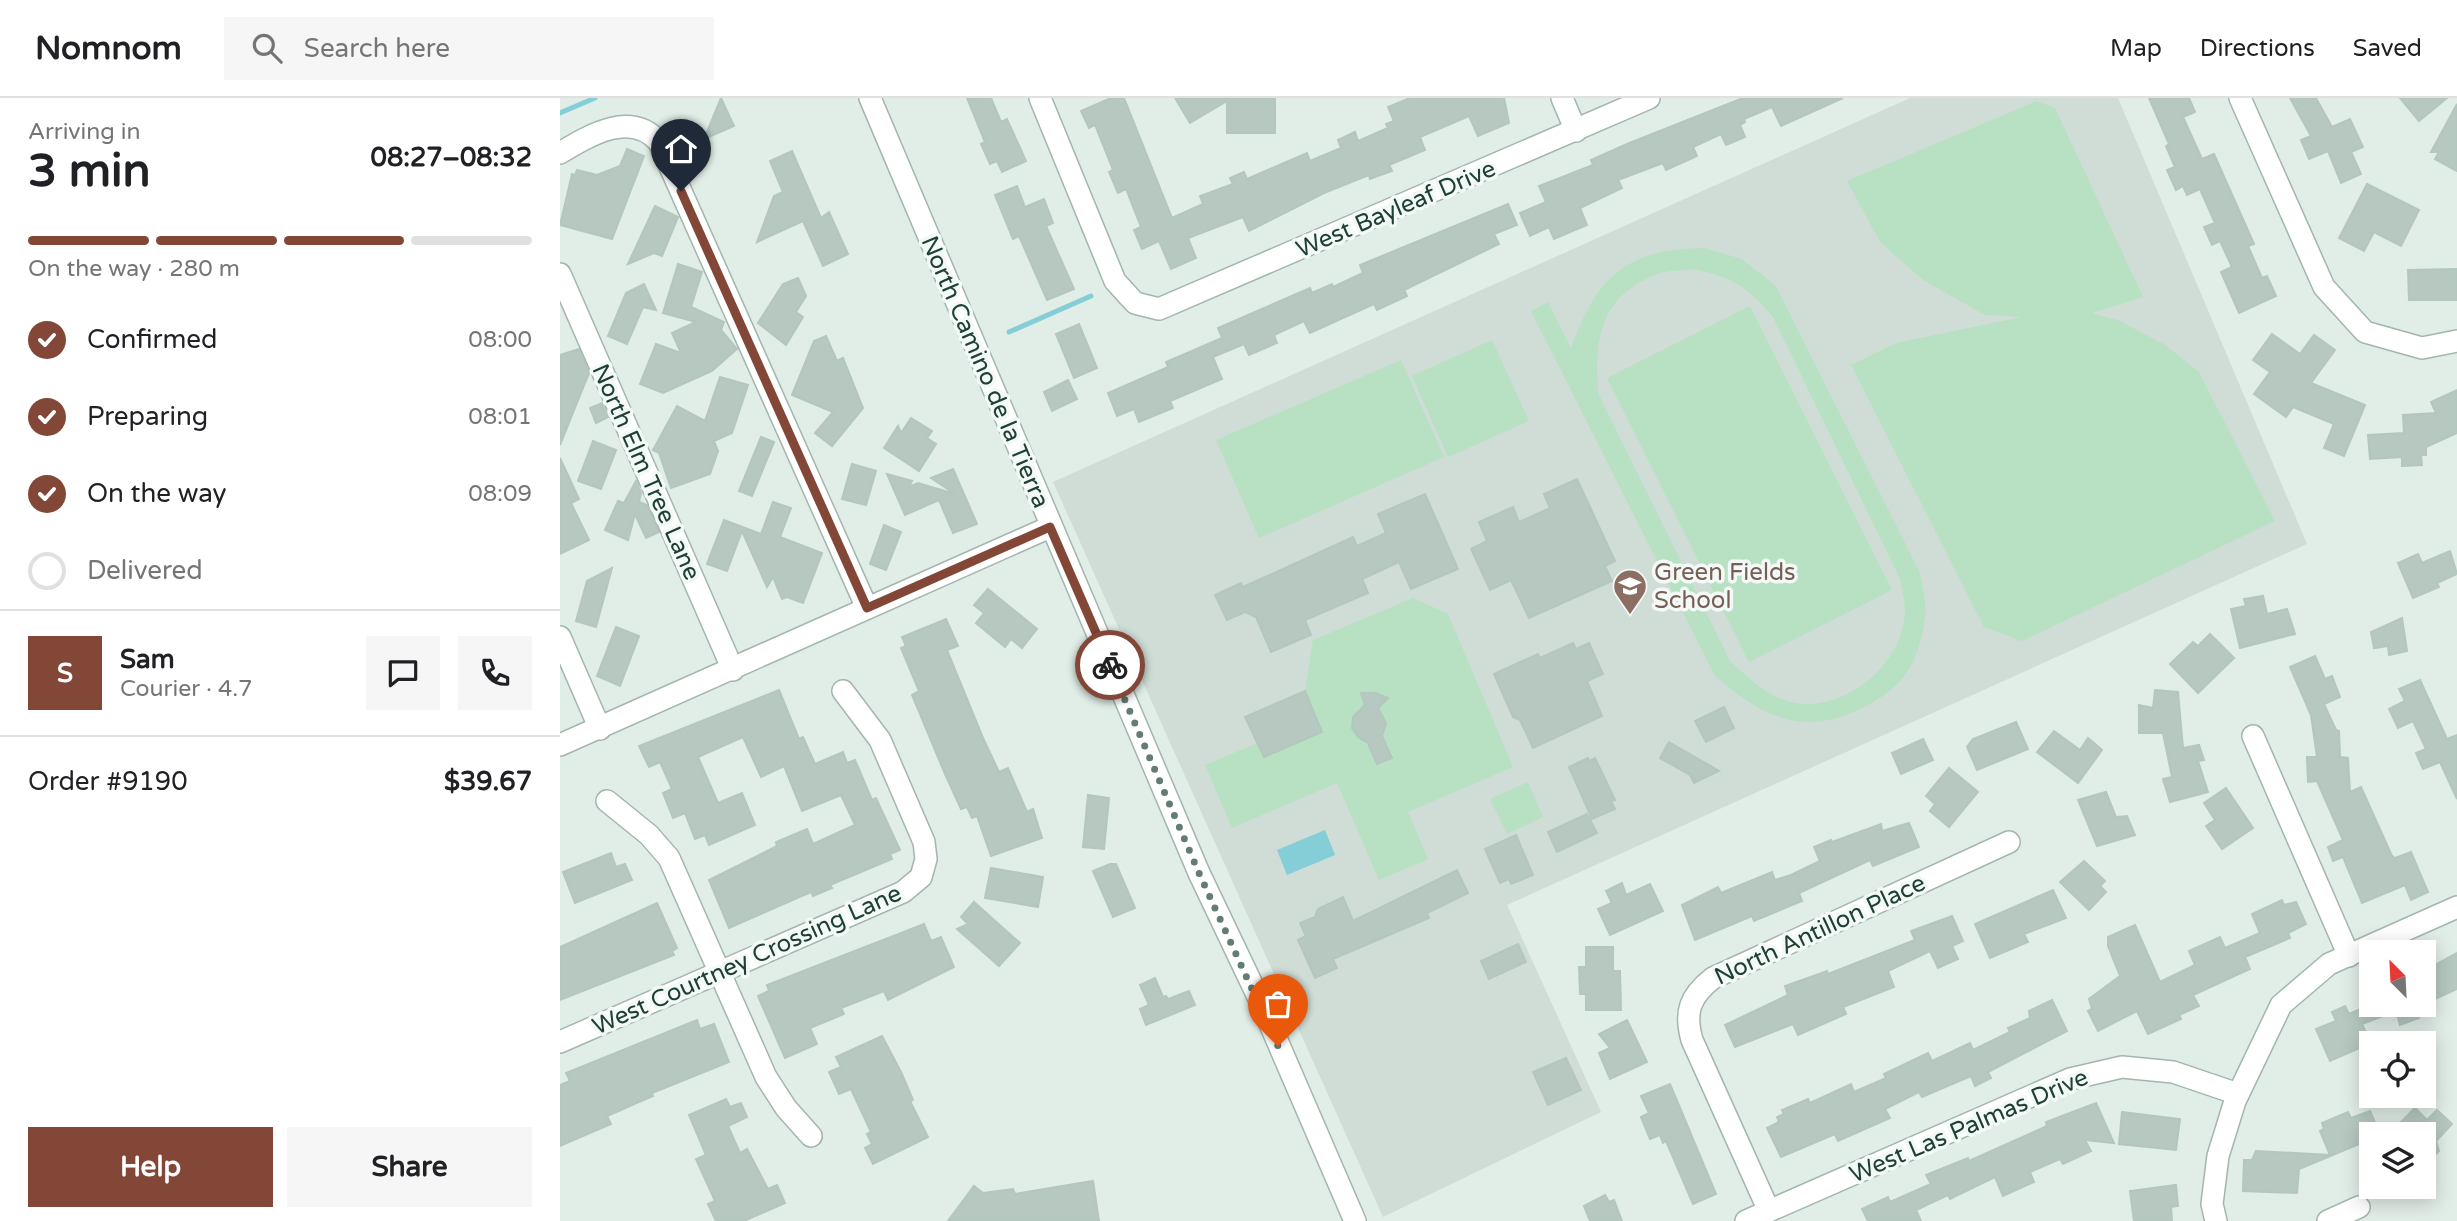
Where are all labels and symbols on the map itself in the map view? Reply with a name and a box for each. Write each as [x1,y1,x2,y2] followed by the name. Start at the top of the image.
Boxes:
[651,119,711,191] pin
[1292,154,1500,264] street label: West Bayleaf Drive
[914,232,1056,512] street label: North Camino de la Tierra
[585,360,707,584] street label: North Elm Tree Lane
[1654,558,1796,615] place label: Green Fields School
[1611,567,1649,616] school or university icon: Green Fields School
[1075,630,1145,700] courier
[1710,868,1930,992] street label: North Antillon Place
[588,879,906,1041] street label: West Courtney Crossing Lane
[2359,940,2436,1017] north arrow
[1248,974,1308,1046] pin
[1845,1063,2093,1189] street label: West Las Palmas Drive

